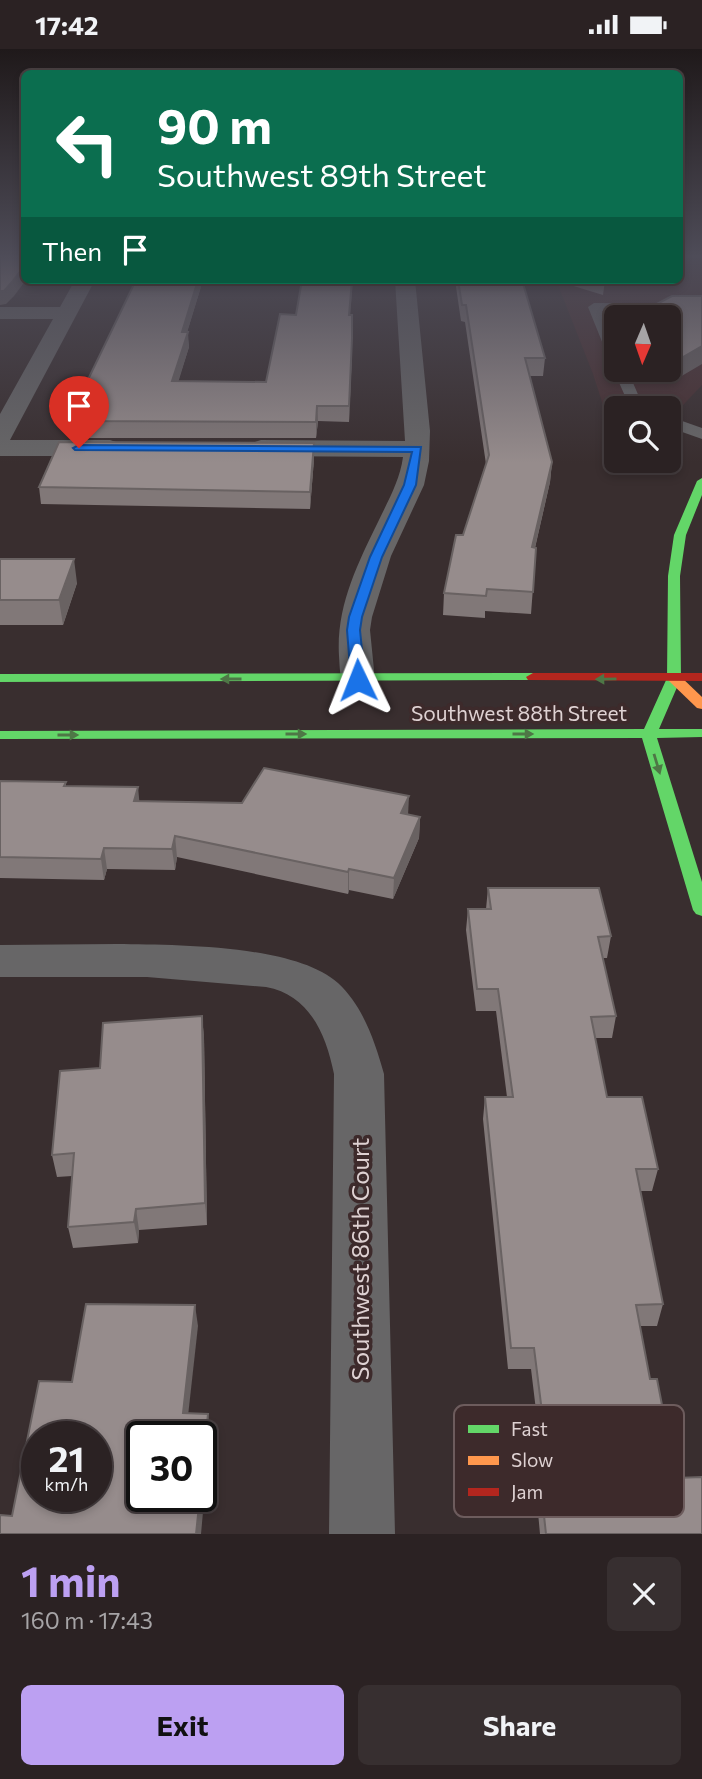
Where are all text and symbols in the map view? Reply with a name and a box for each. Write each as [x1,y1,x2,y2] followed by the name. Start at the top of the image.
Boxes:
[35,9,98,40] text: 17:42
[157,94,272,154] text: 90 m
[42,98,133,189] icon: left
[157,154,486,194] text: Southwest 89th Street
[116,231,154,269] icon: arrive
[42,235,102,266] text: Then
[604,305,681,381] north arrow
[604,305,681,473] map controls
[49,376,109,448] pin
[60,387,98,425] icon: arrive
[604,396,681,473] button: search
[321,643,395,717] position arrow
[220,673,242,685] one-way arrow
[594,673,616,684] one-way arrow
[411,700,627,725] street label: Southwest 88th Street
[285,728,307,740] one-way arrow
[512,728,534,740] one-way arrow
[57,729,79,741] one-way arrow
[653,753,663,774] one-way arrow
[345,1137,374,1380] street label: Southwest 86th Court
[454,1405,684,1517] legend
[511,1417,548,1440] text: Fast
[126,1421,217,1512] speed limit sign: 30
[49,1436,84,1479] text: 21
[511,1448,553,1471] text: Slow
[45,1473,88,1495] text: km/h
[511,1480,543,1503] text: Jam
[21,1554,121,1606] text: 1 min
[607,1557,681,1631] button: close
[21,1606,153,1634] text: 160 m · 17:43
[21,1685,344,1765] button: Exit
[358,1685,681,1765] button: Share

